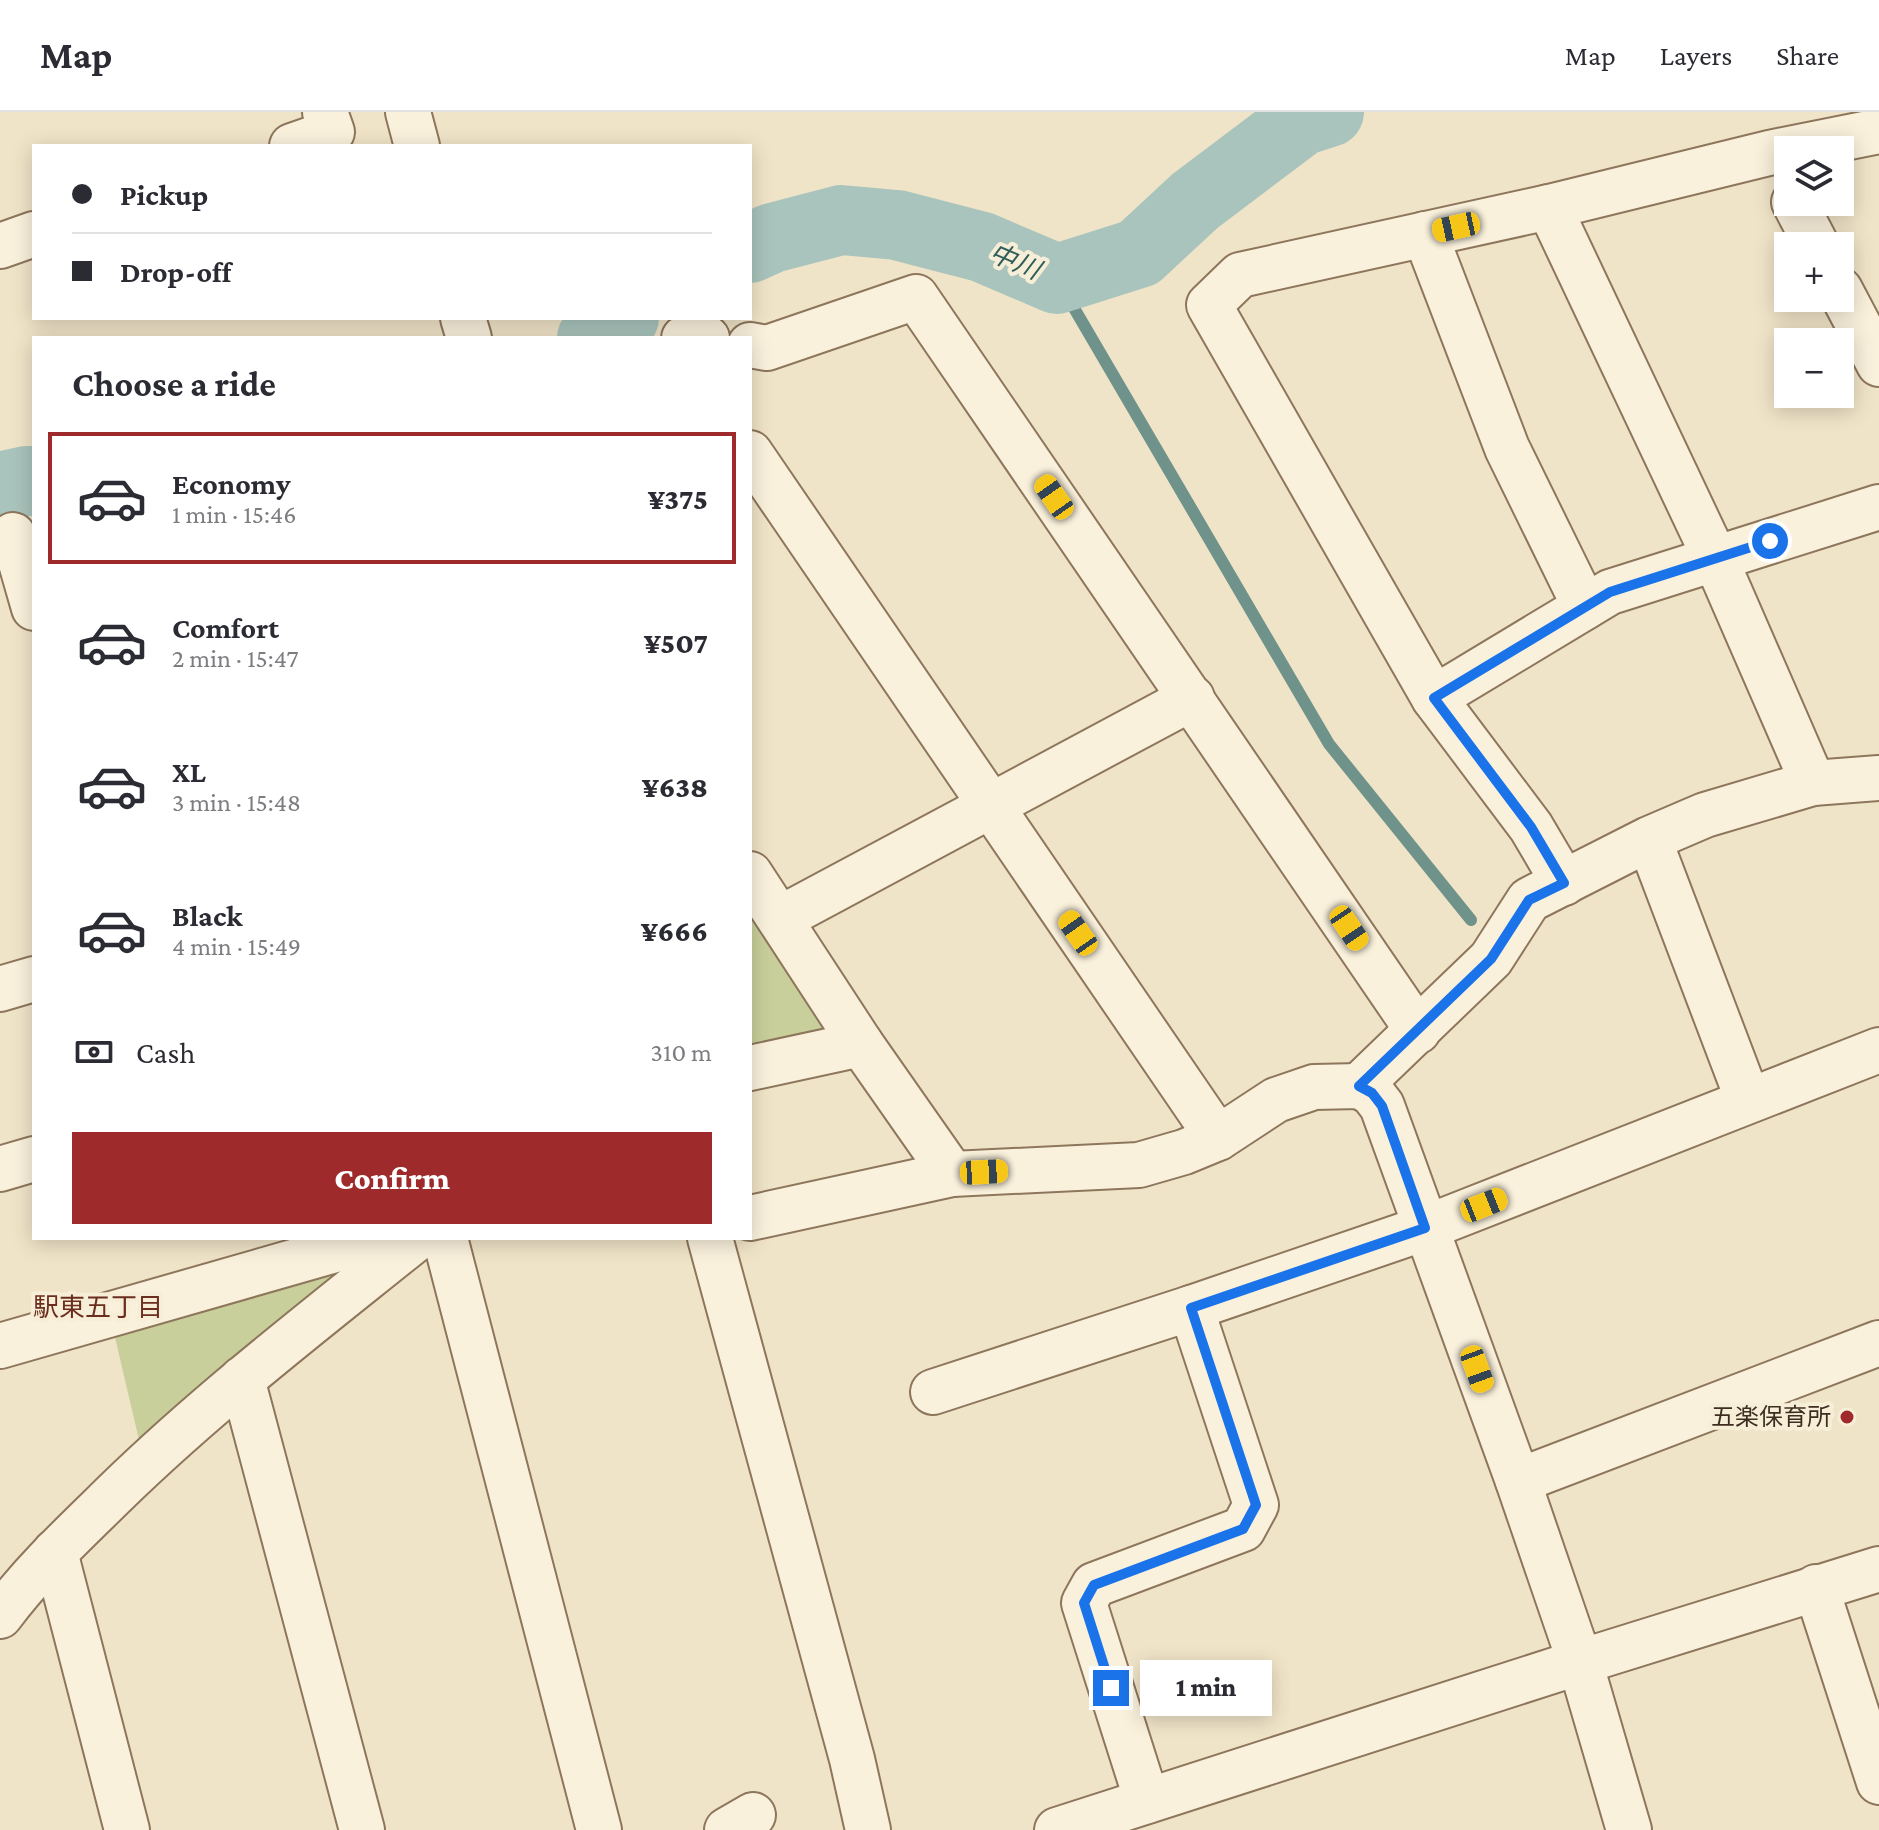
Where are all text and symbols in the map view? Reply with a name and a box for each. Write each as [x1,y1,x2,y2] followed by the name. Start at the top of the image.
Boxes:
[40,34,113,76] text: Map
[1565,40,1616,71] text: Map
[1660,40,1732,71] text: Layers
[1776,40,1839,71] text: Share
[1774,136,1854,408] map controls
[1774,136,1854,216] button: layers
[120,178,208,211] text: Pickup
[1430,210,1482,244] car
[1774,232,1854,312] button: +
[985,238,1047,286] water label: 中川
[120,255,231,288] text: Drop-off
[1774,328,1854,408] button: −
[72,364,276,404] text: Choose a ride
[76,462,148,534] icon: car
[172,467,291,500] text: Economy
[1030,470,1078,524] car
[648,482,708,515] text: ¥375
[172,500,297,529] text: 1 min · 15:46
[1752,523,1788,559] route start
[76,606,148,678] icon: car
[172,611,279,644] text: Comfort
[643,626,708,659] text: ¥507
[172,644,298,673] text: 2 min · 15:47
[76,750,148,822] icon: car
[172,755,206,788] text: XL
[642,770,708,803] text: ¥638
[172,788,301,817] text: 3 min · 15:48
[76,894,148,966] icon: car
[172,899,243,932] text: Black
[1326,901,1372,955] car
[1054,906,1102,960] car
[641,914,708,947] text: ¥666
[172,932,301,961] text: 4 min · 15:49
[72,1030,116,1074] icon: cash
[136,1036,195,1069] text: Cash
[651,1038,712,1067] text: 310 m
[72,1132,712,1224] button: Confirm
[959,1159,1009,1185] car
[1457,1185,1511,1225] car
[33,1293,163,1322] district label: 駅東五丁目
[1458,1342,1496,1396] car
[1711,1403,1831,1430] place label: 五楽保育所
[1838,1408,1856,1426] marker: 五楽保育所
[1139,1660,1271,1716] callout: 1 min
[1093,1670,1129,1706] route end
[1176,1673,1236,1702] text: 1 min

